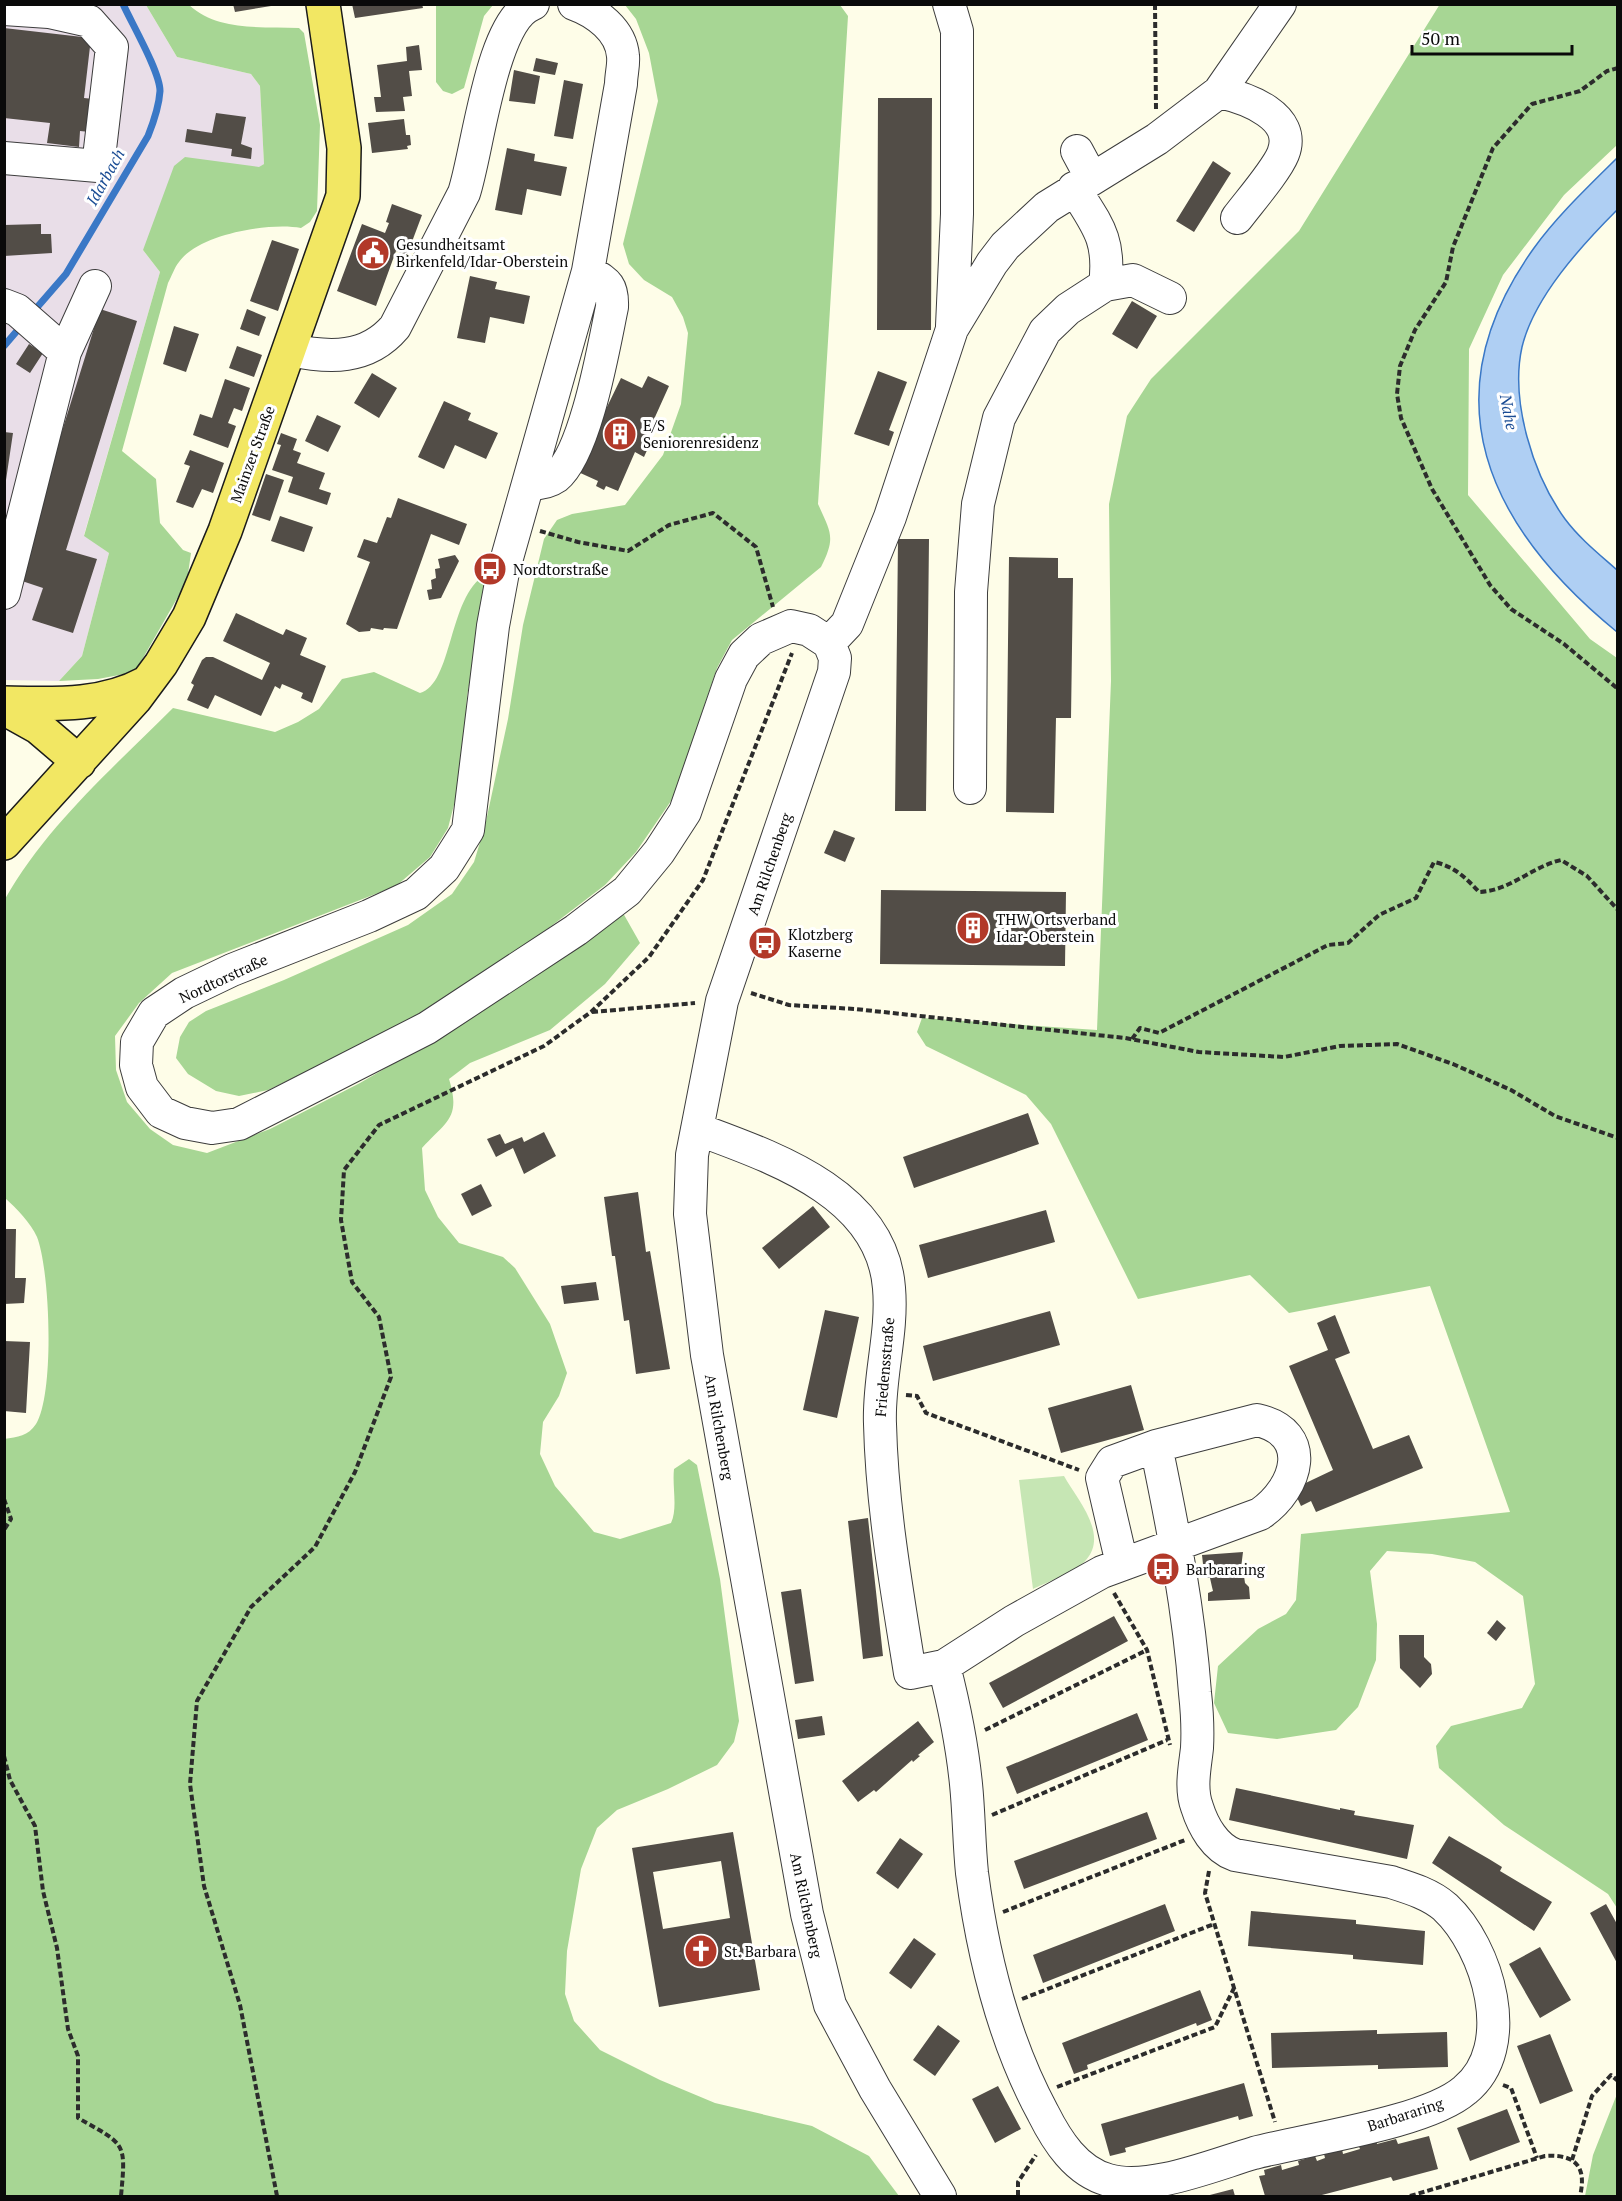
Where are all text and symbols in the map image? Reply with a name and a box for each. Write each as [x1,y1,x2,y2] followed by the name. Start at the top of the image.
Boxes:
[1412,18,1572,56] scale bar
[1421,26,1461,50] text: 50 m
[80,145,129,210] water label: Idarbach
[396,234,568,271] place label: Gesundheitsamt Birkenfeld/Idar-Oberstein
[355,235,391,271] public building icon: Gesundheitsamt Birkenfeld/Idar-Oberstein
[1495,391,1523,432] water label: Nahe
[225,403,279,505] street label: Mainzer Straße
[643,415,759,452] place label: E/S Seniorenresidenz
[602,416,638,452] building icon: E/S Seniorenresidenz
[472,551,508,587] bus stop icon: Nordtorstraße
[513,559,609,579] place label: Nordtorstraße
[742,809,796,918] street label: Am Rilchenberg
[996,909,1116,946] place label: THW Ortsverband Idar-Oberstein
[955,910,991,946] building icon: THW Ortsverband Idar-Oberstein
[788,924,854,961] place label: Klotzberg Kaserne
[747,925,783,961] bus stop icon: Klotzberg Kaserne
[175,949,271,1007] street label: Nordtorstraße
[870,1316,898,1418] street label: Friedensstraße
[701,1373,739,1483] street label: Am Rilchenberg
[1145,1551,1181,1587] bus stop icon: Barbararing
[1186,1559,1266,1579] place label: Barbararing
[786,1851,828,1961] street label: Am Rilchenberg
[683,1933,719,1969] church icon: St. Barbara
[724,1941,797,1961] place label: St. Barbara
[1364,2092,1447,2136] street label: Barbararing

